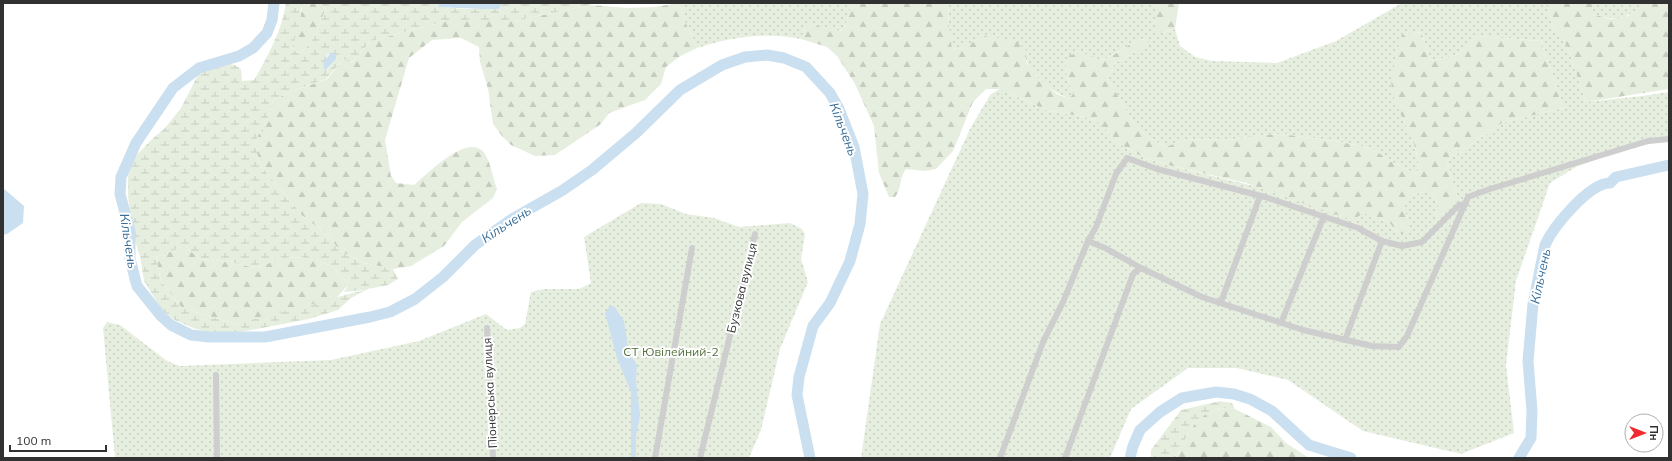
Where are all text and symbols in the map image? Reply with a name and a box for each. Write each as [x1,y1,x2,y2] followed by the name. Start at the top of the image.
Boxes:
[827,100,861,158] water label: Кільчень
[478,202,534,246] water label: Кільчень
[117,212,141,270] water label: Кільчень
[723,241,760,334] street label: Бузкова вулиця
[1526,247,1554,305] water label: Кільчень
[479,337,500,449] street label: Піонерська вулиця
[623,344,719,359] park label: СT Ювілейний-2
[1624,413,1664,453] north arrow
[1647,425,1661,441] text: Пн
[10,427,106,453] scale bar
[16,433,51,448] text: 100 m

